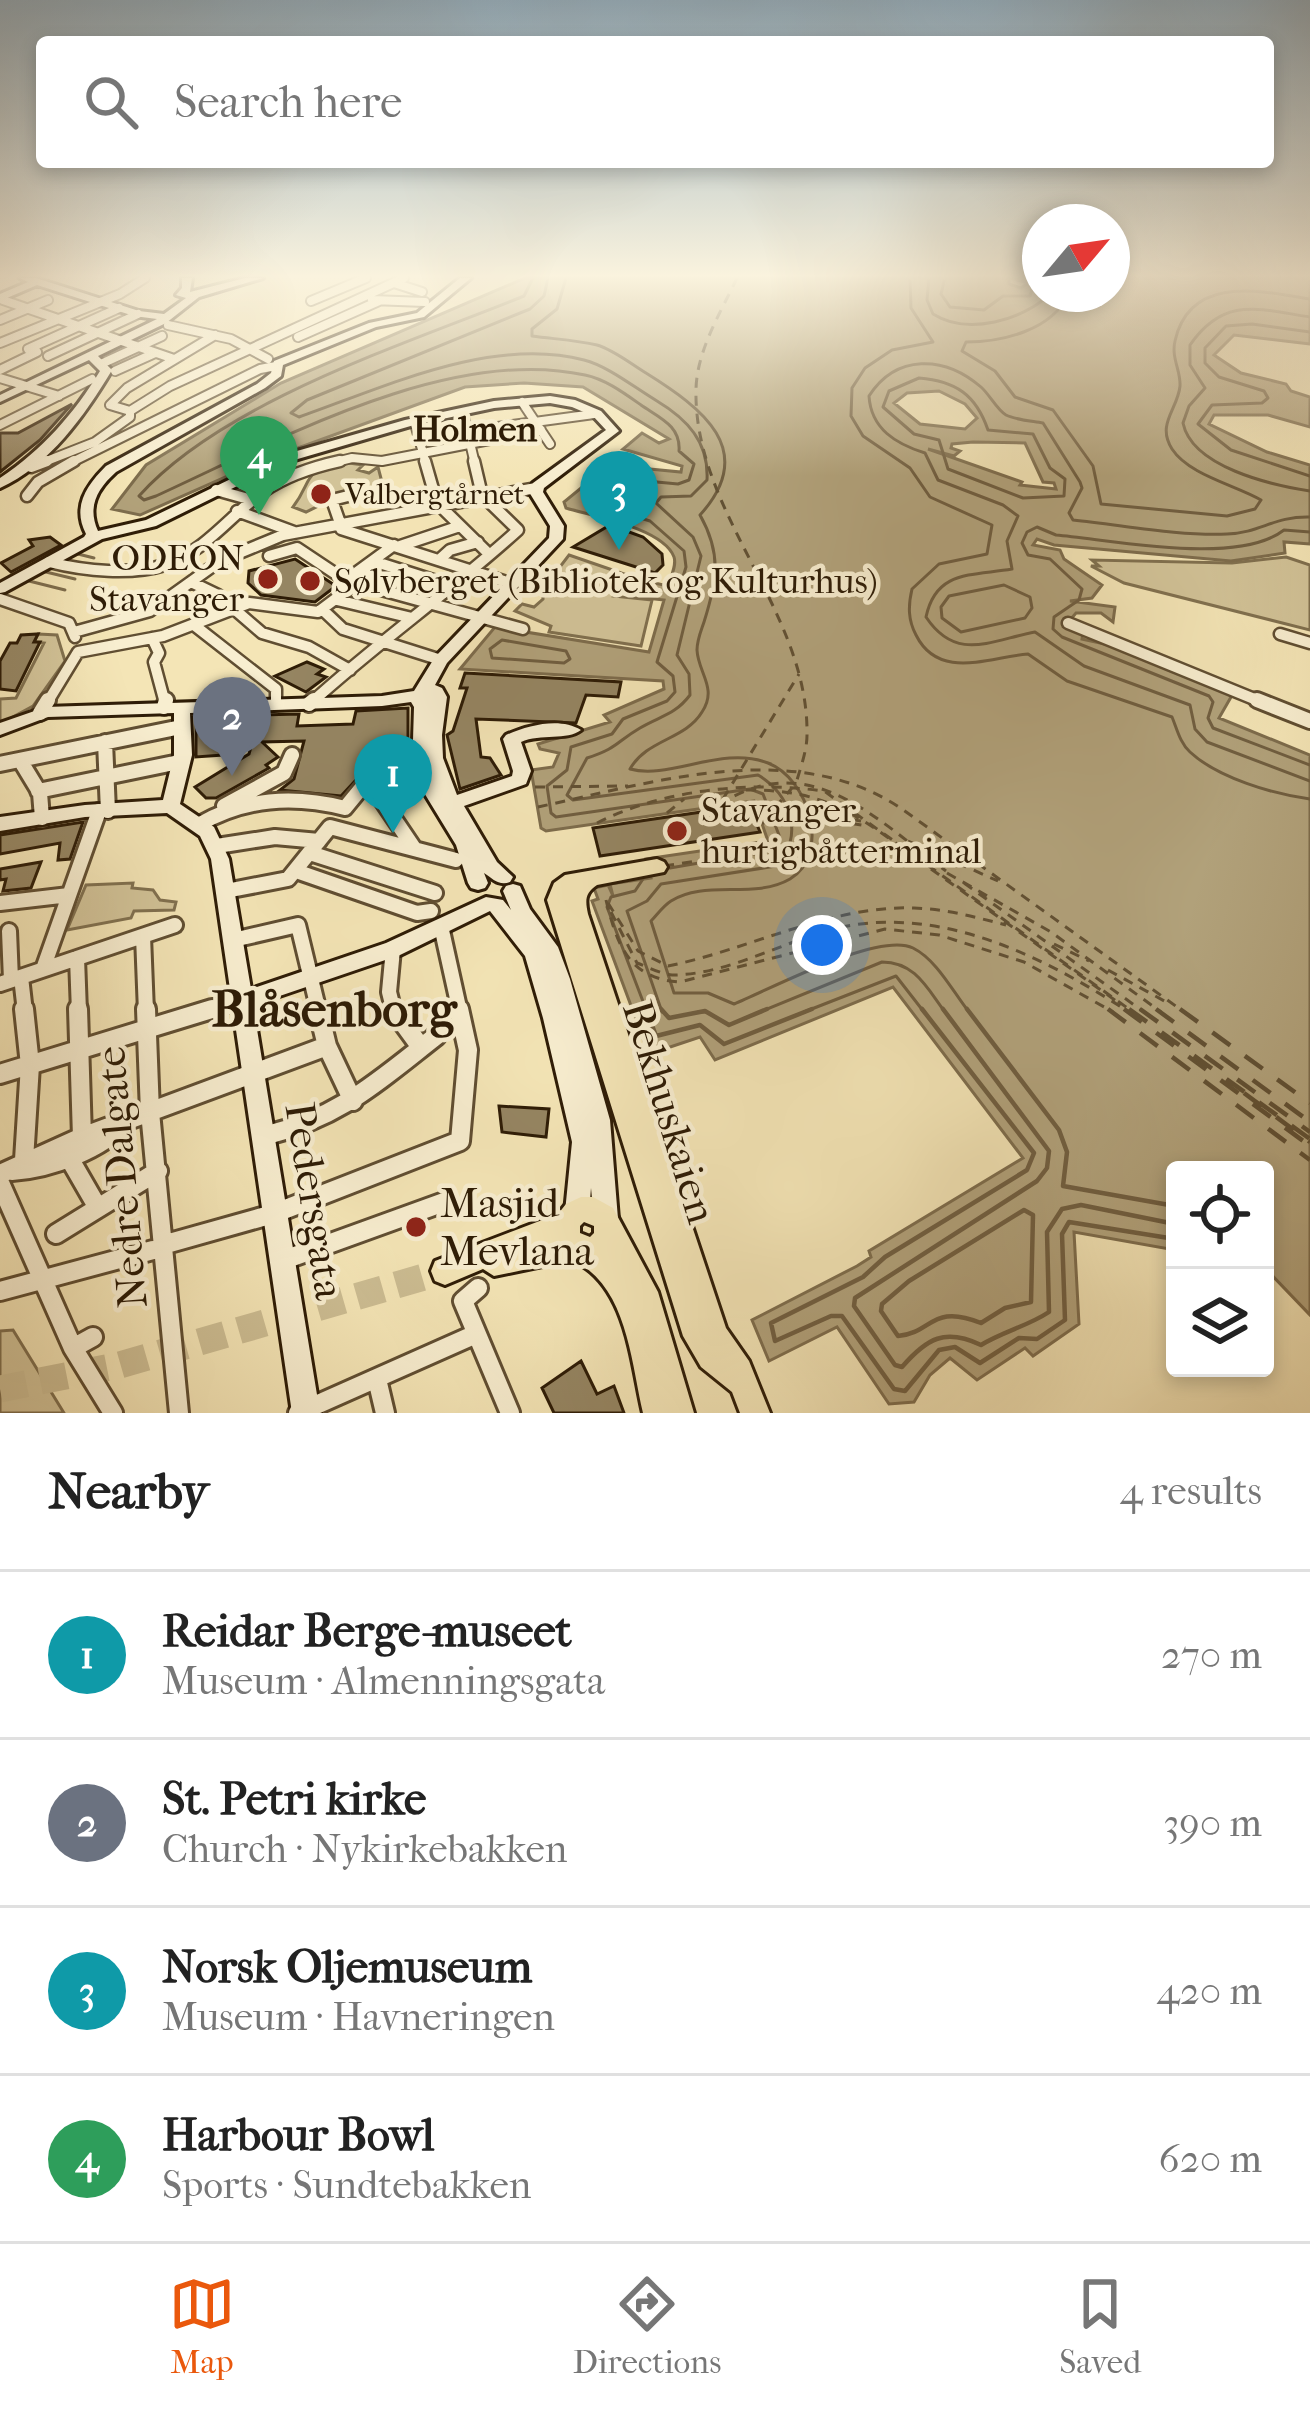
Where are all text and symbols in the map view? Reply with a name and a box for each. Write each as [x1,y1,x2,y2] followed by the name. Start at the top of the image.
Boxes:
[36,36,1274,168] search box
[78,69,144,135] icon: search
[174,76,402,129] text: Search here
[1022,204,1130,312] north arrow
[413,408,538,450] district label: Holmen
[220,416,298,515] pin: 4
[580,451,658,550] pin: 3
[344,477,525,512] place label: Valbergtårnet
[308,481,334,507] marker: Valbergtårnet
[89,537,245,620] place label: ODEON Stavanger
[334,560,878,602] place label: Sølvberget (Bibliotek og Kulturhus)
[255,566,281,592] marker: ODEON Stavanger
[297,568,323,594] marker: Sølvberget (Bibliotek og Kulturhus)
[193,677,271,776] pin: 2
[354,734,432,833] pin: 1
[701,789,982,872] place label: Stavanger hurtigbåtterminal
[664,818,690,844] marker: Stavanger hurtigbåtterminal
[792,915,852,975] your location
[211,979,458,1039] district label: Blåsenborg
[612,995,726,1229] street label: Bekhuskaien
[86,1044,158,1310] street label: Nedre Dalgate
[274,1099,354,1303] street label: Pedersgata
[1166,1161,1274,1377] map controls
[1166,1161,1274,1269] button: locate
[440,1179,595,1276] place label: Masjid Mevlana
[403,1214,429,1240] marker: Masjid Mevlana
[1166,1269,1274,1377] button: layers
[48,1461,209,1521] text: Nearby
[1120,1468,1262,1514] text: 4 results
[162,1605,572,1658] text: Reidar Berge-museet
[80,1632,94,1678] text: 1
[1161,1632,1262,1678] text: 270 m
[162,1658,605,1704] text: Museum · Almenningsgata
[162,1773,426,1826] text: St. Petri kirke
[77,1800,97,1846] text: 2
[1163,1800,1262,1846] text: 390 m
[162,1826,568,1872] text: Church · Nykirkebakken
[162,1941,532,1994] text: Norsk Oljemuseum
[79,1968,95,2014] text: 3
[1157,1968,1262,2014] text: 420 m
[162,1994,555,2040] text: Museum · Havneringen
[162,2109,435,2162] text: Harbour Bowl
[75,2136,99,2182] text: 4
[1159,2136,1262,2182] text: 620 m
[162,2162,531,2208] text: Sports · Sundtebakken
[169,2271,235,2382] tab: Map
[573,2271,721,2382] tab: Directions
[1059,2271,1141,2382] tab: Saved

